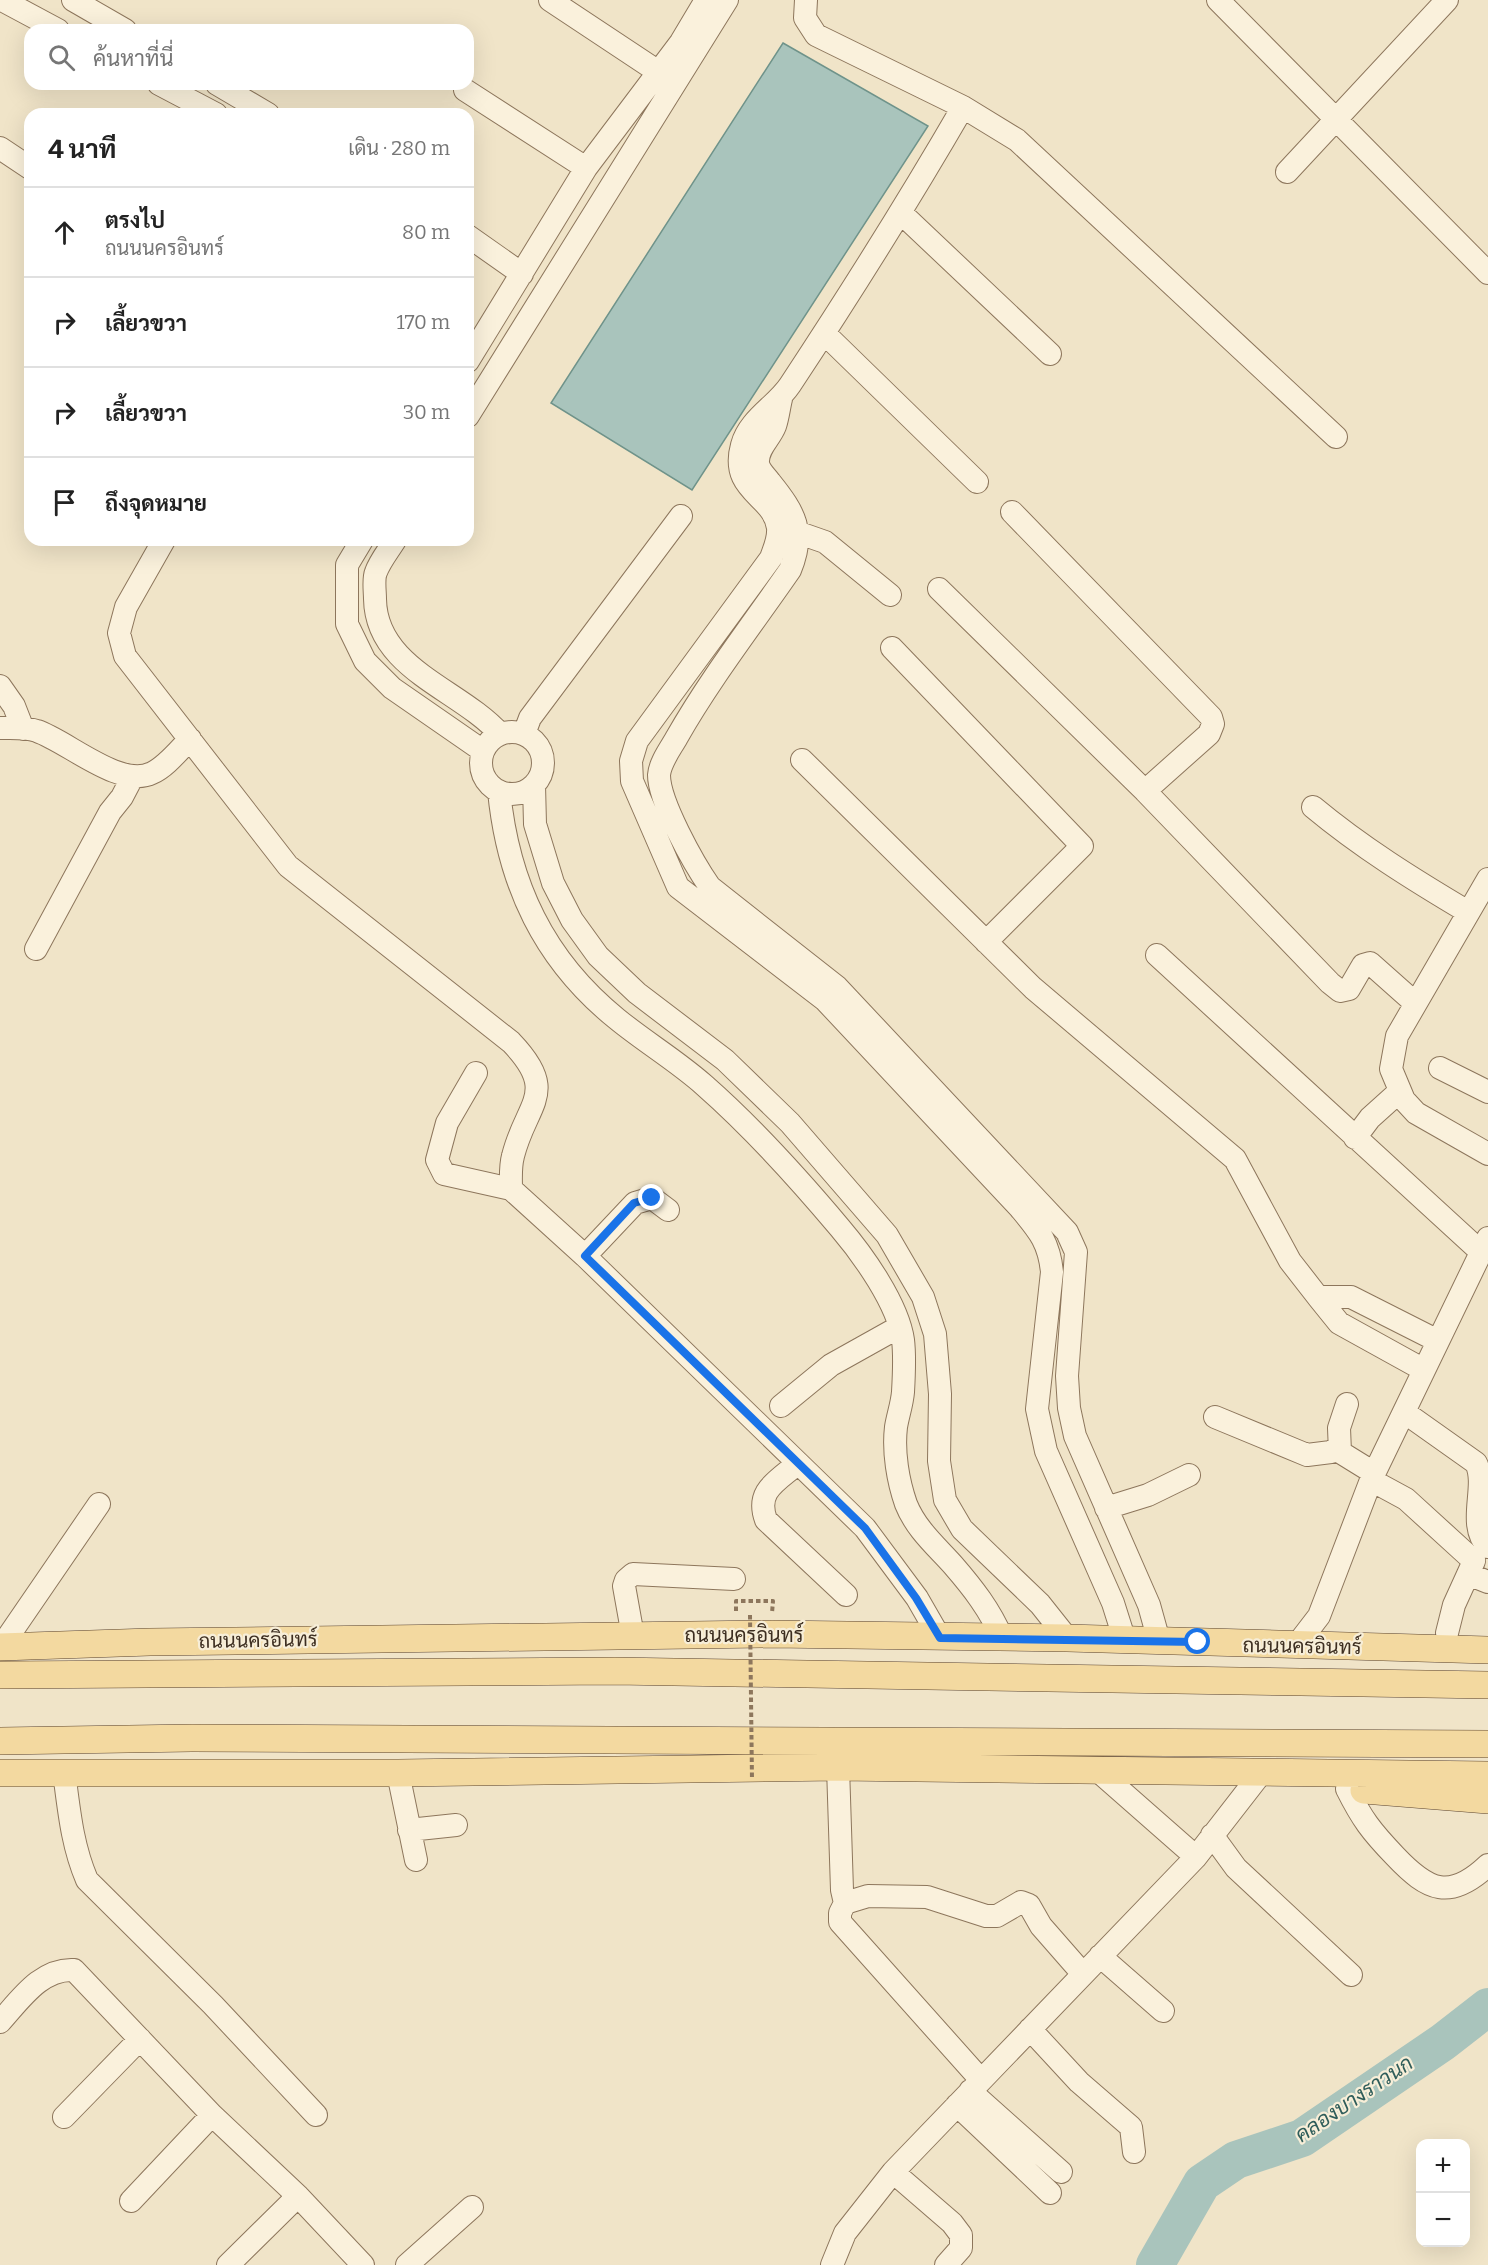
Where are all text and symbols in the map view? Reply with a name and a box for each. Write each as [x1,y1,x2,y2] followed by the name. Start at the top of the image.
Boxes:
[24,24,474,90] search box
[45,41,78,74] icon: search
[93,45,173,72] text: ค้นหาที่นี่
[48,134,116,165] text: 4 นาที
[348,136,450,160] text: เดิน · 280 m
[105,207,165,234] text: ตรงไป
[48,216,81,249] icon: ahead
[402,220,450,244] text: 80 m
[105,236,224,260] text: ถนนนครอินทร์
[48,306,81,339] icon: right
[105,310,187,337] text: เลี้ยวขวา
[397,310,450,334] text: 170 m
[48,396,81,429] icon: right
[105,400,187,427] text: เลี้ยวขวา
[403,400,450,424] text: 30 m
[48,486,81,519] icon: arrive
[105,490,207,517] text: ถึงจุดหมาย
[638,1184,664,1210] route end
[685,1621,803,1647] street label: ถนนนครอินทร์
[198,1625,318,1653] street label: ถนนนครอินทร์
[1184,1628,1210,1654] route start
[1242,1631,1362,1659] street label: ถนนนครอินทร์
[1290,2050,1418,2148] water label: คลองบางราวนก
[1416,2139,1470,2247] map controls
[1416,2139,1470,2193] button: +
[1416,2193,1470,2247] button: −

